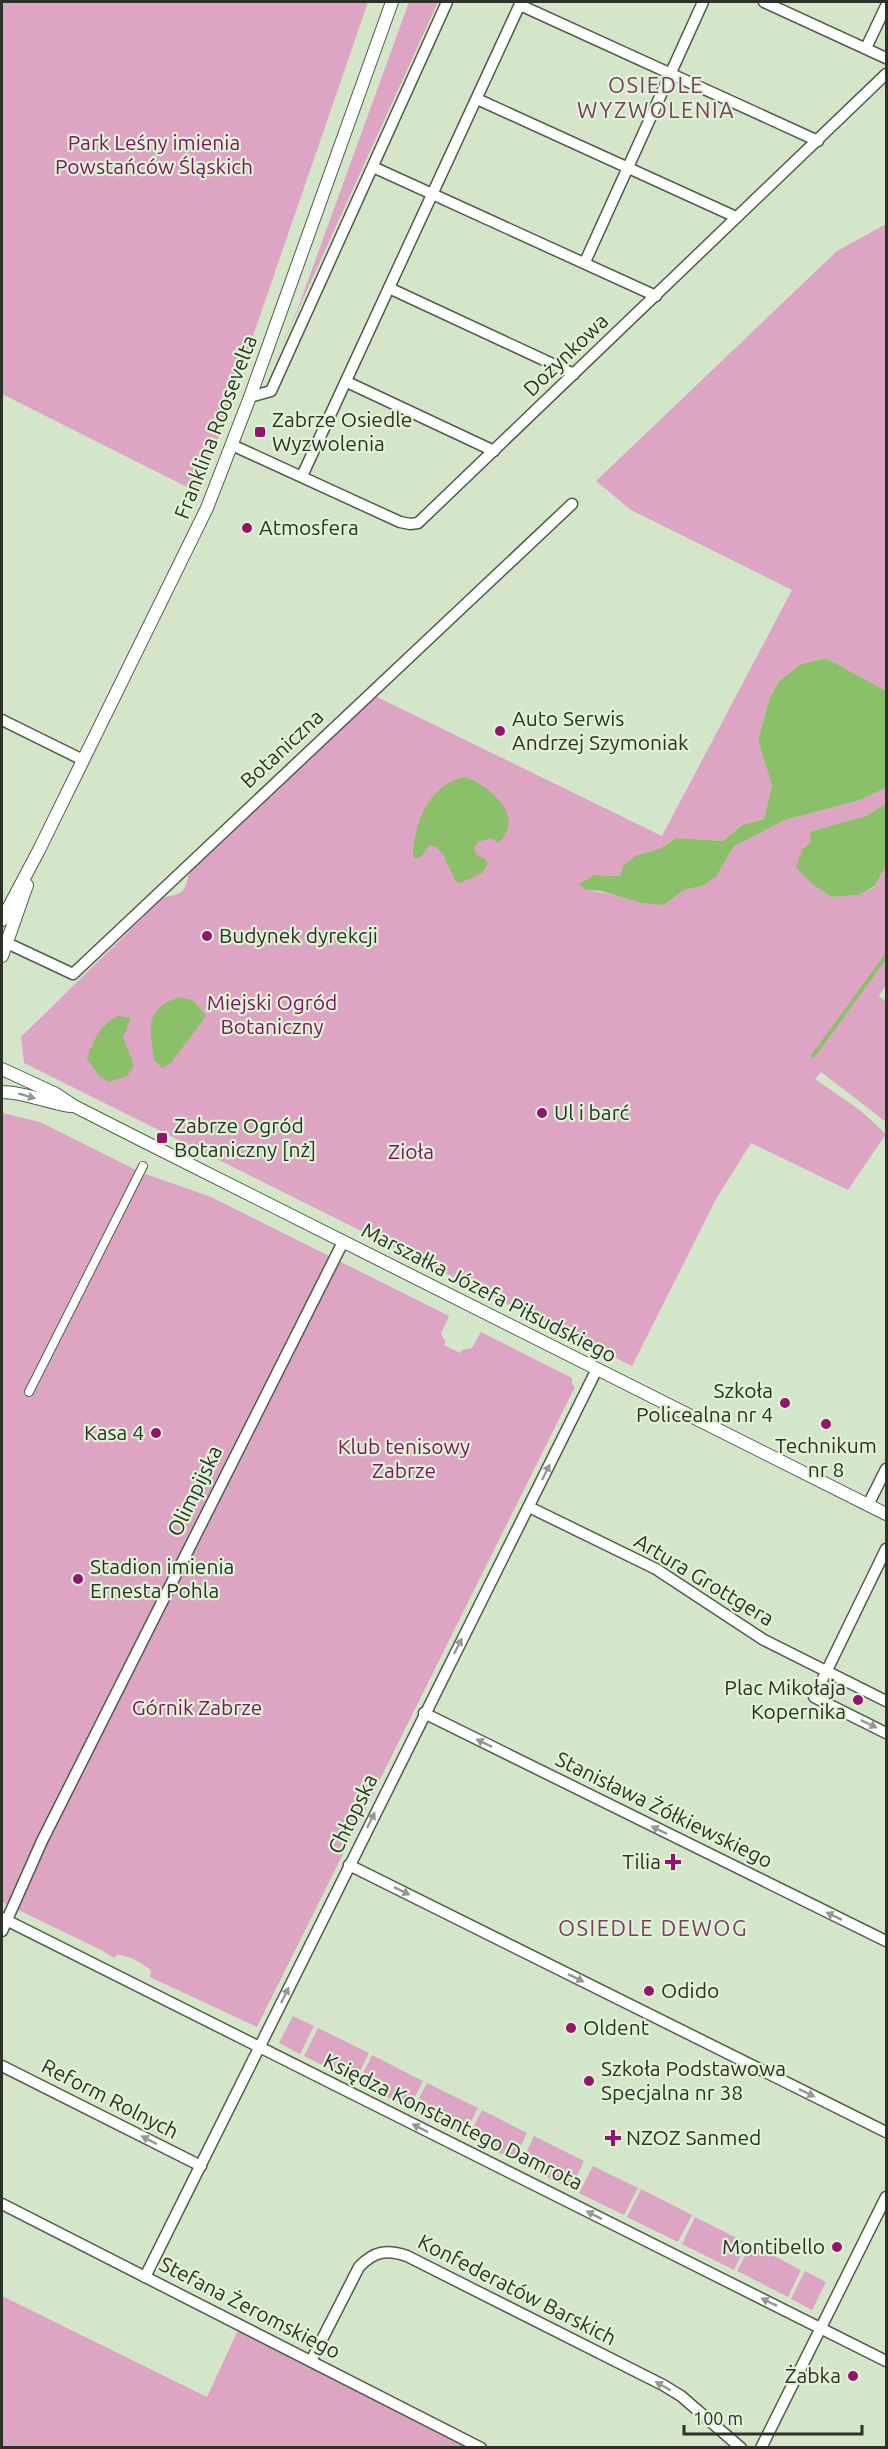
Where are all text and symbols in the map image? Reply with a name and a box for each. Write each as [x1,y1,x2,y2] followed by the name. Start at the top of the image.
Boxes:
[577,72,735,122] district label: OSIEDLE WYZWOLENIA
[55,130,253,178] park label: Park Leśny imienia Powstańców Śląskich
[518,308,613,401] street label: Dożynkowa
[169,331,261,522] street label: Franklina Roosevelta
[272,407,412,455] place label: Zabrze Osiedle Wyzwolenia
[253,425,267,439] marker: Zabrze Osiedle Wyzwolenia
[259,515,359,539] place label: Atmosfera
[240,521,254,535] marker: Atmosfera
[235,704,328,792] street label: Botaniczna
[512,706,689,754] place label: Auto Serwis Andrzej Szymoniak
[493,724,507,738] marker: Auto Serwis Andrzej Szymoniak
[219,923,378,947] place label: Budynek dyrekcji
[200,929,214,943] marker: Budynek dyrekcji
[207,990,337,1038] park label: Miejski Ogród Botaniczny
[18,1092,36,1101] one-way arrow
[554,1100,630,1124] place label: Ul i barć
[535,1106,549,1120] marker: Ul i barć
[174,1113,316,1161] place label: Zabrze Ogród Botaniczny [nż]
[155,1131,169,1145] marker: Zabrze Ogród Botaniczny [nż]
[388,1139,434,1163] park label: Zioła
[358,1217,621,1367] street label: Marszałka Józefa Piłsudskiego
[636,1378,773,1426] place label: Szkoła Policealna nr 4
[778,1396,792,1410] marker: Szkoła Policealna nr 4
[819,1417,833,1431] marker: Technikum nr 8
[84,1420,144,1444] place label: Kasa 4
[149,1426,163,1440] marker: Kasa 4
[775,1433,877,1481] place label: Technikum nr 8
[338,1434,470,1482] park label: Klub tenisowy Zabrze
[162,1441,226,1540] street label: Olimpijska
[541,1463,550,1480] one-way arrow
[630,1528,779,1630] street label: Artura Grottgera
[90,1554,234,1602] place label: Stadion imienia Ernesta Pohla
[71,1572,85,1586] marker: Stadion imienia Ernesta Pohla
[453,1637,462,1654] one-way arrow
[724,1675,846,1723] place label: Plac Mikołaja Kopernika
[851,1693,865,1707] marker: Plac Mikołaja Kopernika
[132,1695,262,1719] park label: Górnik Zabrze
[861,1719,878,1729] one-way arrow
[476,1739,493,1748] one-way arrow
[552,1746,777,1872] street label: Stanisława Żółkiewskiego
[323,1770,382,1857] street label: Chłopska
[367,1812,376,1829] one-way arrow
[650,1825,668,1835] one-way arrow
[622,1849,661,1873] place label: Tilia
[666,1855,680,1869] marker: Tilia
[393,1886,410,1896] one-way arrow
[825,1911,843,1921] one-way arrow
[558,1915,748,1940] district label: OSIEDLE DEWOG
[568,1973,585,1982] one-way arrow
[661,1978,719,2002] place label: Odido
[642,1984,656,1998] marker: Odido
[280,1987,289,2004] one-way arrow
[583,2015,649,2039] place label: Oldent
[564,2021,578,2035] marker: Oldent
[320,2048,587,2194] street label: Księdza Konstantego Damrota
[38,2053,183,2143] street label: Reform Rolnych
[601,2056,786,2104] place label: Szkoła Podstawowa Specjalna nr 38
[582,2074,596,2088] marker: Szkoła Podstawowa Specjalna nr 38
[799,2088,816,2097] one-way arrow
[411,2123,428,2132] one-way arrow
[626,2125,761,2149] place label: NZOZ Sanmed
[604,2129,622,2147] marker: NZOZ Sanmed
[140,2135,157,2145] one-way arrow
[586,2210,603,2219] one-way arrow
[414,2229,621,2350] street label: Konfederatów Barskich
[722,2234,825,2258] place label: Montibello
[830,2240,844,2254] marker: Montibello
[156,2251,345,2363] street label: Stefana Żeromskiego
[760,2297,777,2307] one-way arrow
[785,2363,841,2387] place label: Żabka
[846,2369,860,2383] marker: Żabka
[654,2381,671,2391] one-way arrow
[684,2398,862,2436] scale bar
[693,2408,743,2428] text: 100 m

